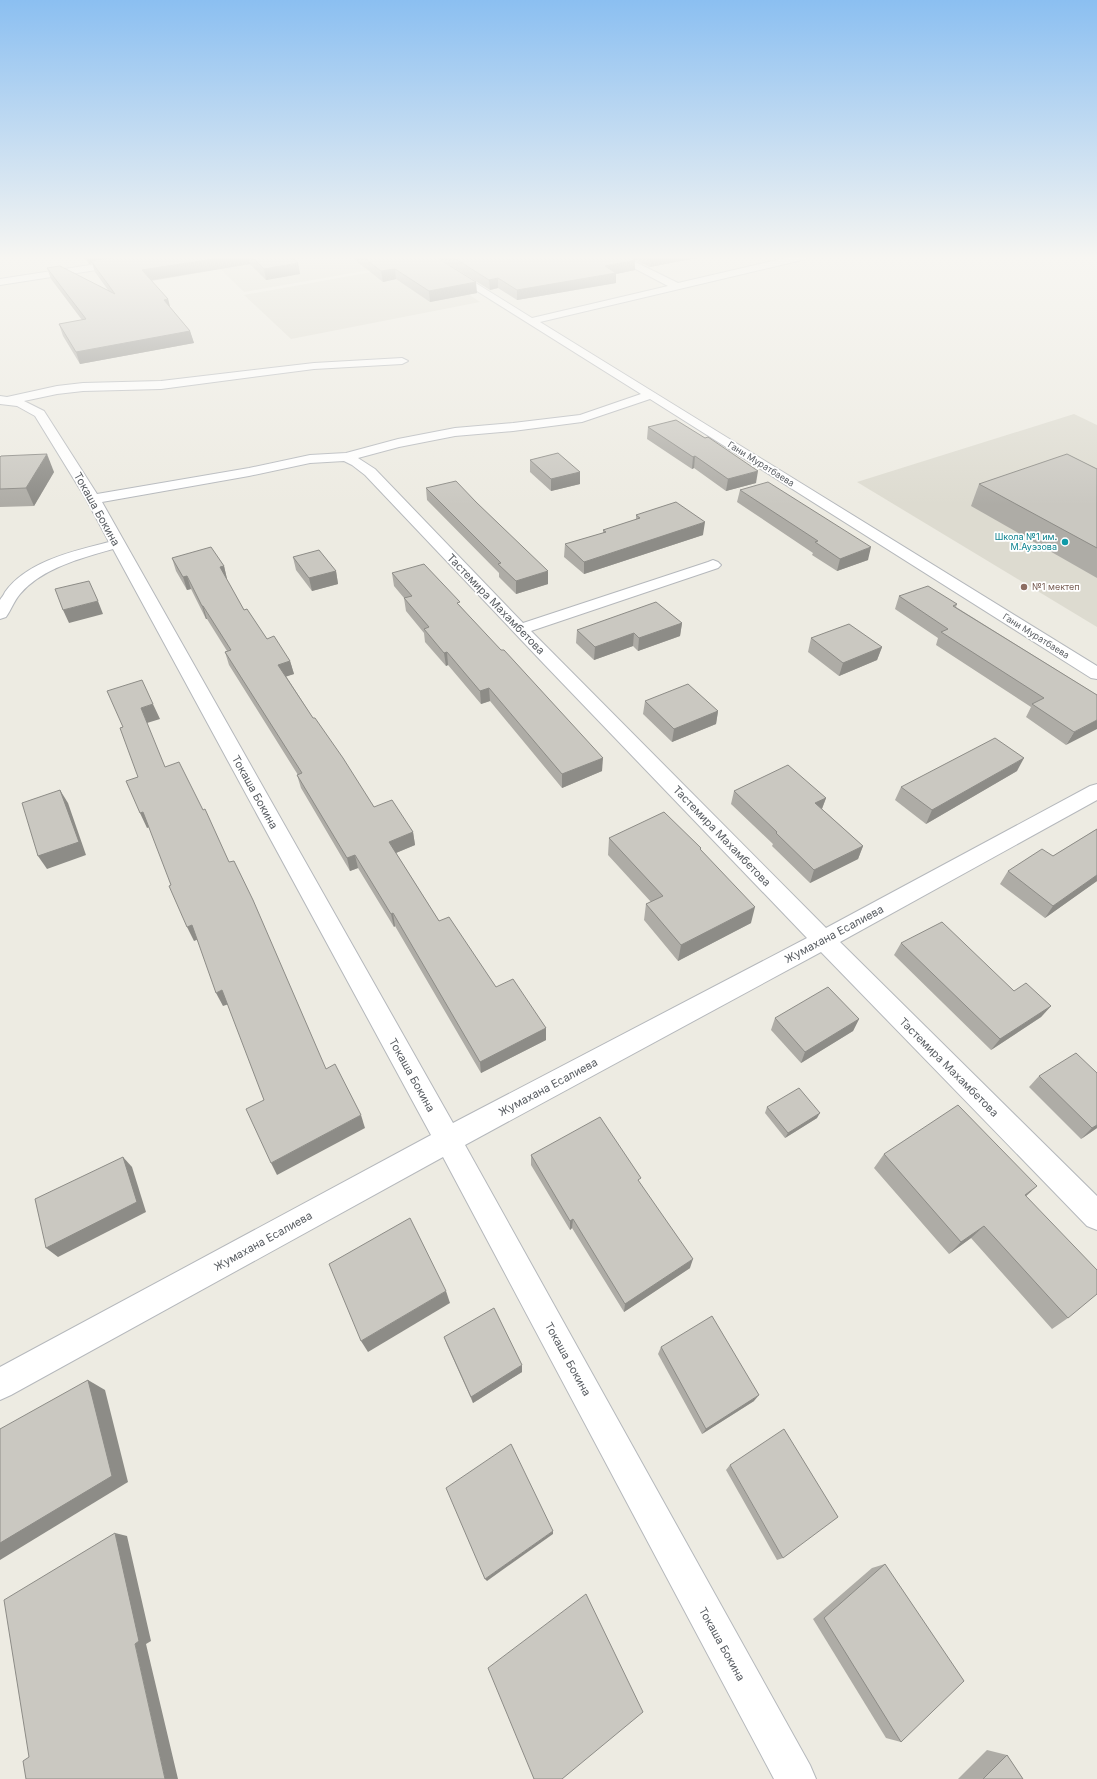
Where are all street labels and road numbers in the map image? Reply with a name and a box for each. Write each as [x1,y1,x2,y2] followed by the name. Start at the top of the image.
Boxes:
[726,439,797,489] street label: Гани Муратбаева
[71,470,123,548] street label: Токаша Бокина
[444,551,548,657] street label: Тастемира Махамбетова
[1001,611,1072,661] street label: Гани Муратбаева
[229,753,281,831] street label: Токаша Бокина
[670,783,774,889] street label: Тастемира Махамбетова
[782,902,886,966] street label: Жумахана Есалиева
[896,1014,1002,1120] street label: Тастемира Махамбетова
[386,1036,438,1114] street label: Токаша Бокина
[496,1055,600,1119] street label: Жумахана Есалиева
[211,1208,315,1274] street label: Жумахана Есалиева
[542,1320,594,1398] street label: Токаша Бокина
[696,1605,748,1683] street label: Токаша Бокина

